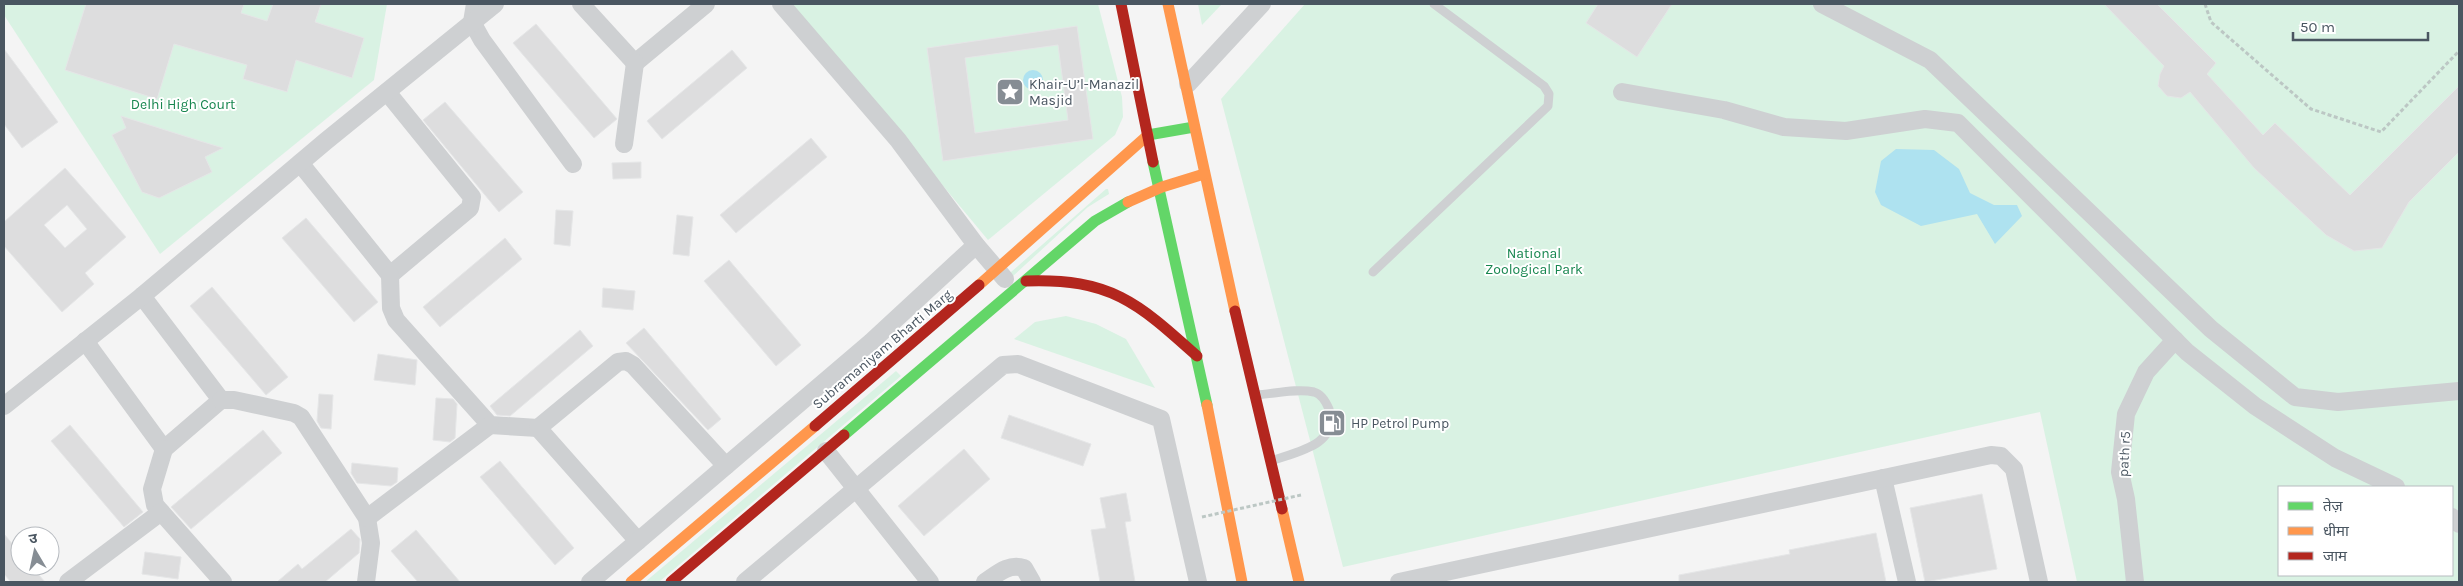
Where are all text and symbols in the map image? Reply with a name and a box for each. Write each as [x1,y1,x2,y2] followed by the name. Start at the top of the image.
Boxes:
[2293,10,2428,42] scale bar
[2300,18,2335,36] text: 50 m
[1029,76,1139,109] place label: Khair-U’l-Manazil Masjid
[995,77,1025,107] place icon: Khair-U’l-Manazil Masjid
[131,96,235,113] park label: Delhi High Court
[1485,245,1583,278] park label: National Zoological Park
[809,286,956,413] street label: Subramaniyam Bharti Marg
[1317,408,1347,438] fuel station icon: HP Petrol Pump
[1351,415,1449,432] place label: HP Petrol Pump
[2115,431,2134,477] street label: path r5
[2278,486,2453,576] legend
[2323,497,2344,515] text: तेज़
[2323,522,2350,540] text: धीमा
[10,526,60,576] north arrow
[28,529,39,548] text: उ
[2323,547,2348,565] text: जाम

